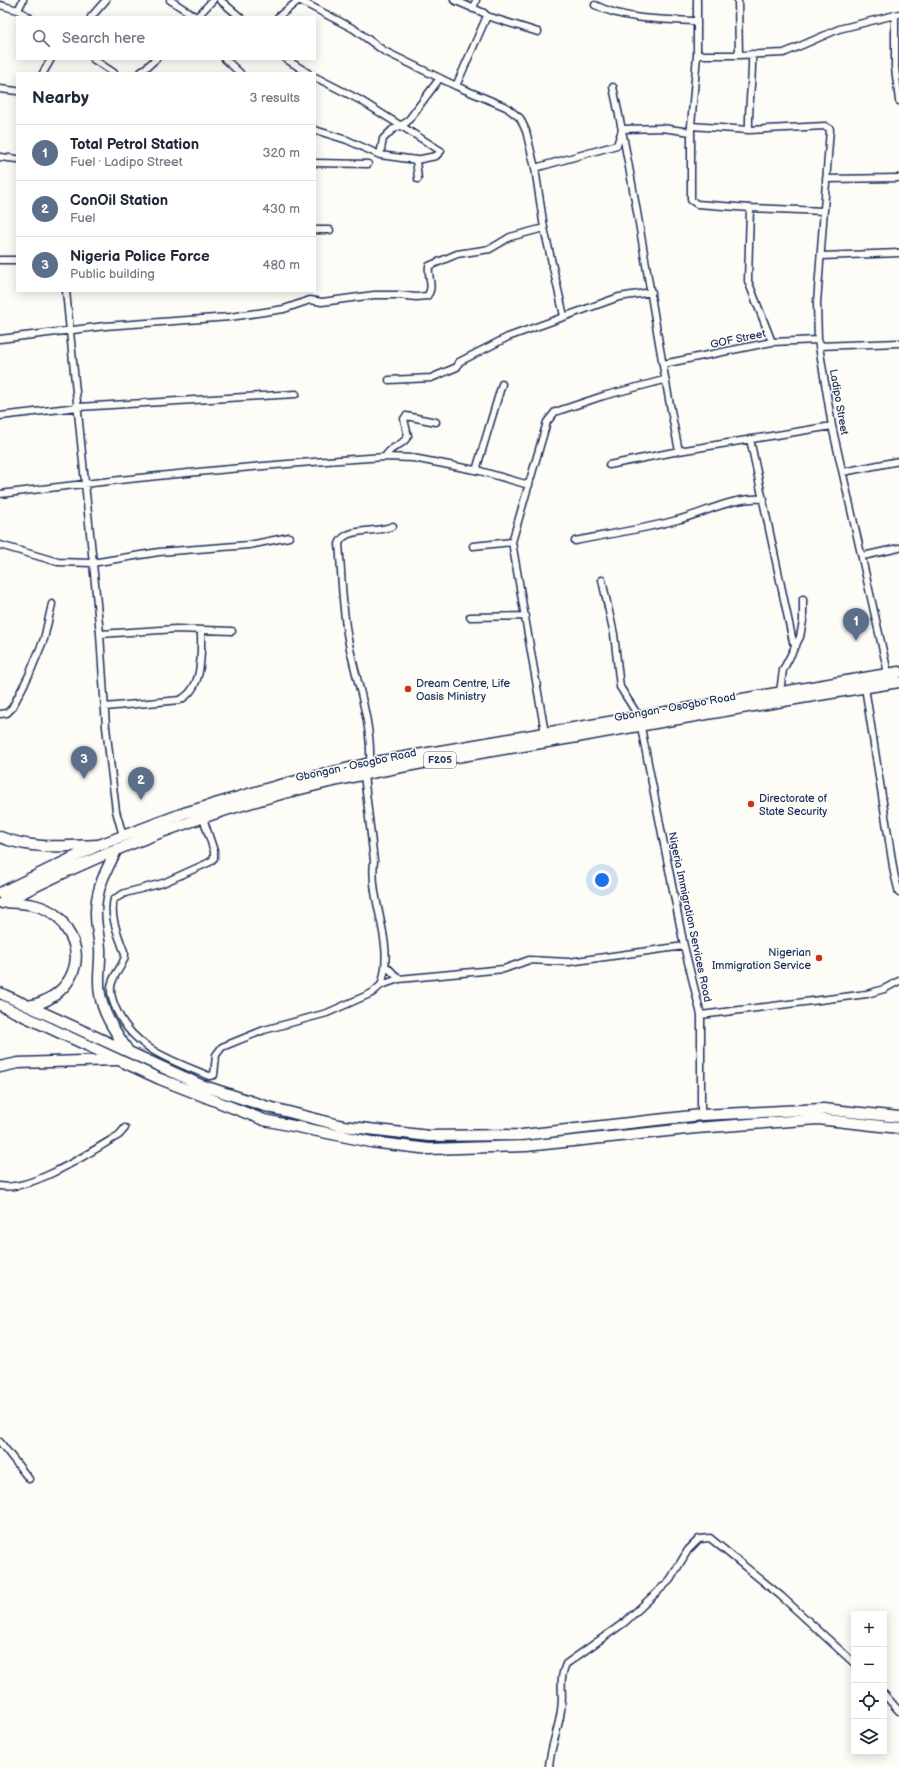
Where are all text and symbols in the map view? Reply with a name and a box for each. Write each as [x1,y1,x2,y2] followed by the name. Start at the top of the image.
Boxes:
[16,16,316,60] search box
[30,27,52,49] icon: search
[62,29,145,48] text: Search here
[32,88,89,108] text: Nearby
[249,90,300,106] text: 3 results
[70,135,199,154] text: Total Petrol Station
[42,145,48,161] text: 1
[262,145,300,161] text: 320 m
[70,154,183,170] text: Fuel · Ladipo Street
[70,191,168,210] text: ConOil Station
[41,201,49,217] text: 2
[262,201,300,217] text: 430 m
[70,210,95,226] text: Fuel
[70,247,210,266] text: Nigeria Police Force
[41,257,49,273] text: 3
[263,257,300,273] text: 480 m
[70,266,155,282] text: Public building
[709,327,767,351] street label: GOF Street
[827,368,851,437] street label: Ladipo Street
[843,608,869,641] pin: 1
[416,677,510,703] place label: Dream Centre, Life Oasis Ministry
[403,684,413,694] marker: Dream Centre, Life Oasis Ministry
[613,690,737,724] street label: Gbongan - Osogbo Road
[71,746,97,779] pin: 3
[294,746,418,784] street label: Gbongan - Osogbo Road
[424,752,456,768] road number: F205
[128,767,154,800] pin: 2
[759,792,828,818] place label: Directorate of State Security
[746,799,756,809] marker: Directorate of State Security
[666,831,714,1003] street label: Nigeria Immigration Services Road
[592,870,612,890] your location
[712,946,811,972] place label: Nigerian Immigration Service
[814,953,824,963] marker: Nigerian Immigration Service
[851,1611,887,1755] map controls
[851,1611,887,1647] button: +
[851,1647,887,1683] button: −
[851,1683,887,1719] button: locate
[851,1719,887,1755] button: layers

